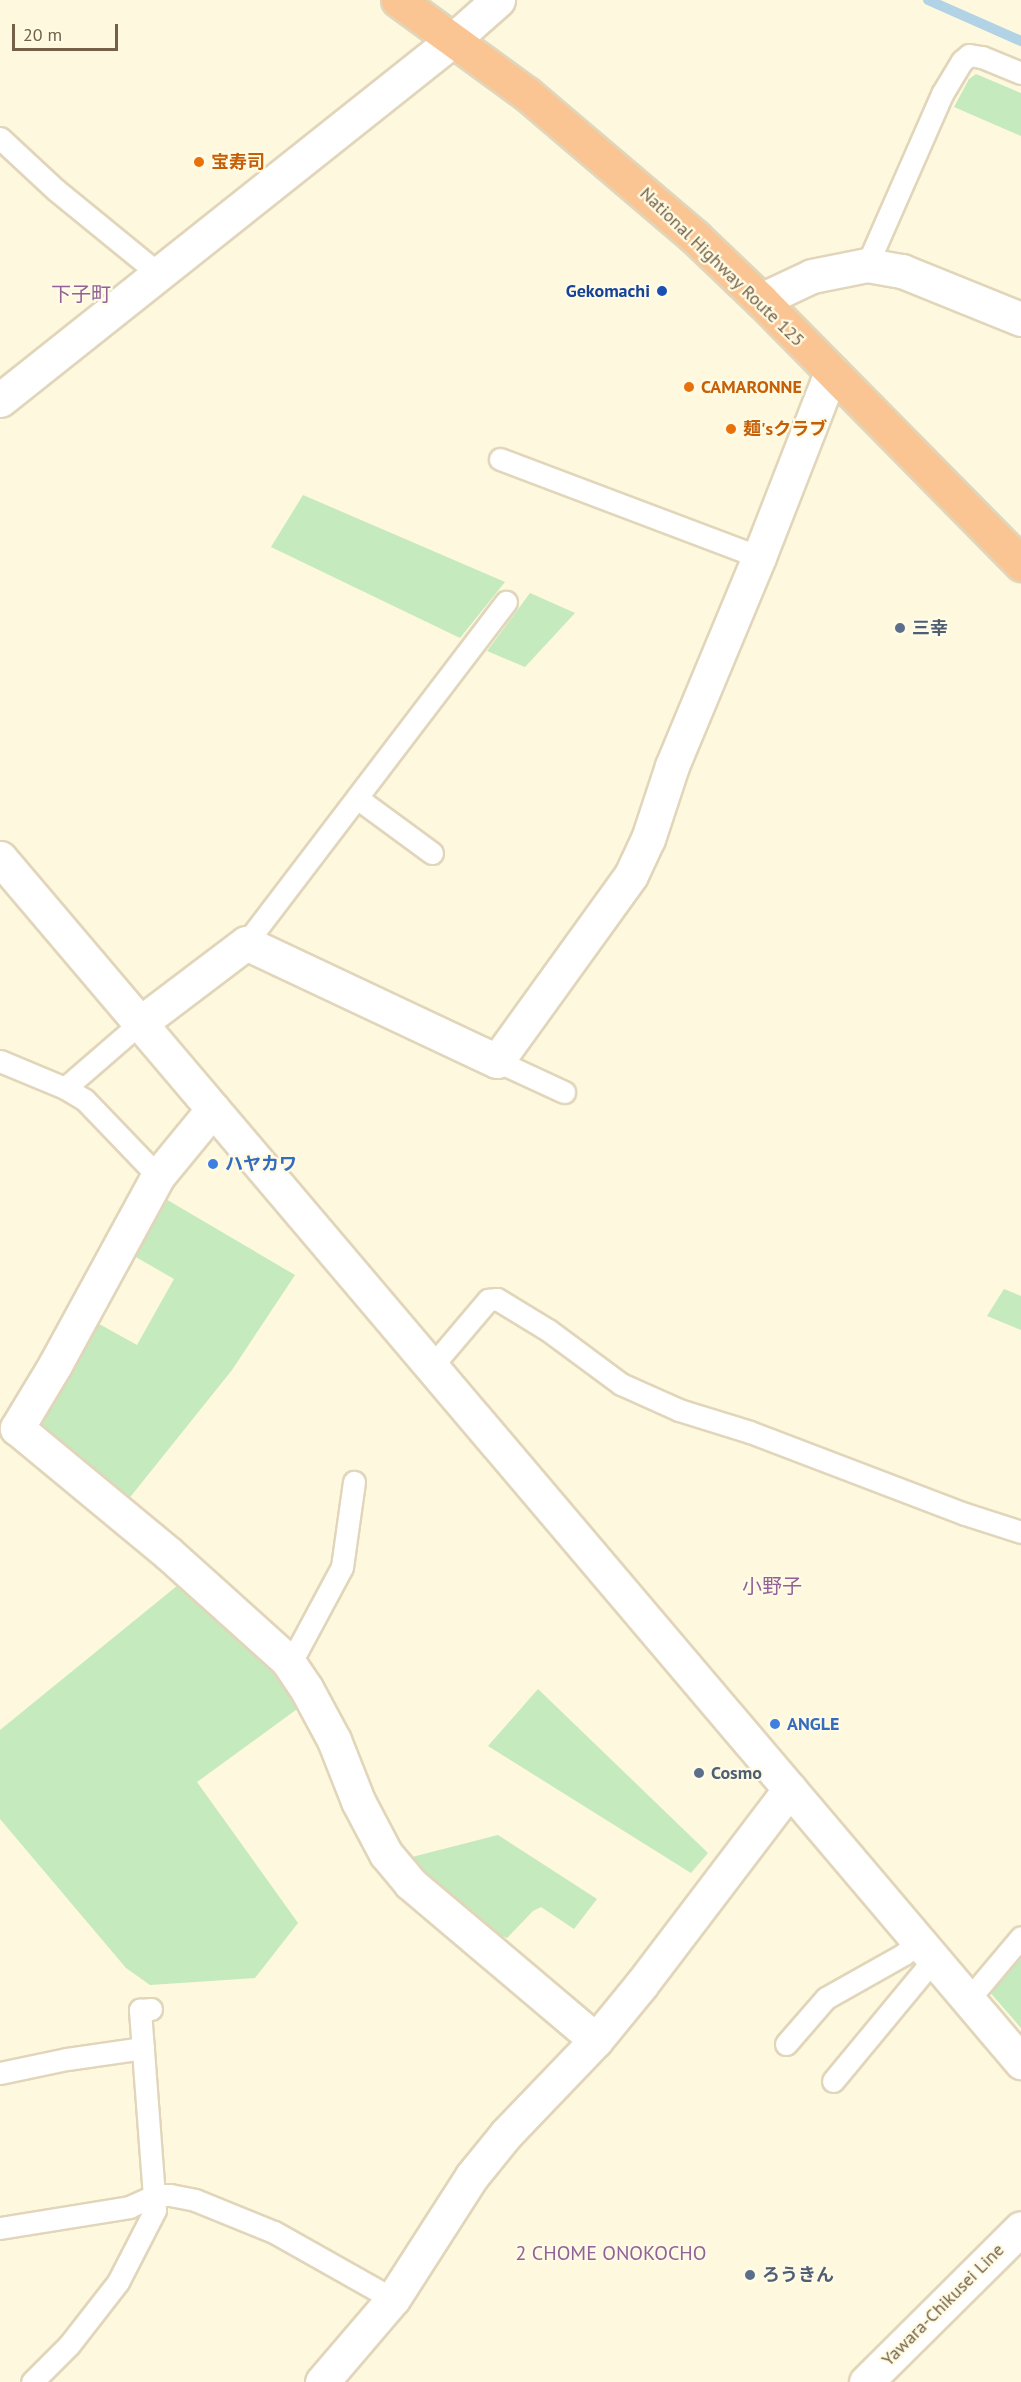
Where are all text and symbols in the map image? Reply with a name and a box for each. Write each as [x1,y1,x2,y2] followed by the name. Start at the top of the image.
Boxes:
[15,12,122,50] scale bar
[23,23,62,46] text: 20 m
[211,151,265,173] place label: 宝寿司
[192,155,206,169] marker: 宝寿司
[635,183,809,351] street label: National Highway Route 125
[566,280,650,302] place label: Gekomachi
[51,282,111,306] district label: 下子町
[655,284,669,298] marker: Gekomachi
[701,376,802,398] place label: CAMARONNE
[682,380,696,394] marker: CAMARONNE
[743,418,826,440] place label: 麺'sクラブ
[724,422,738,436] marker: 麺'sクラブ
[912,617,948,639] place label: 三幸
[893,621,907,635] marker: 三幸
[225,1153,297,1175] place label: ハヤカワ
[206,1157,220,1171] marker: ハヤカワ
[742,1574,802,1598] district label: 小野子
[787,1713,839,1735] place label: ANGLE
[768,1717,782,1731] marker: ANGLE
[711,1762,762,1784] place label: Cosmo
[692,1766,706,1780] marker: Cosmo
[877,2239,1009,2371] street label: Yawara-Chikusei Line
[504,2241,718,2265] district label: 2 CHOME ONOKOCHO
[762,2264,834,2286] place label: ろうきん
[743,2268,757,2282] marker: ろうきん

